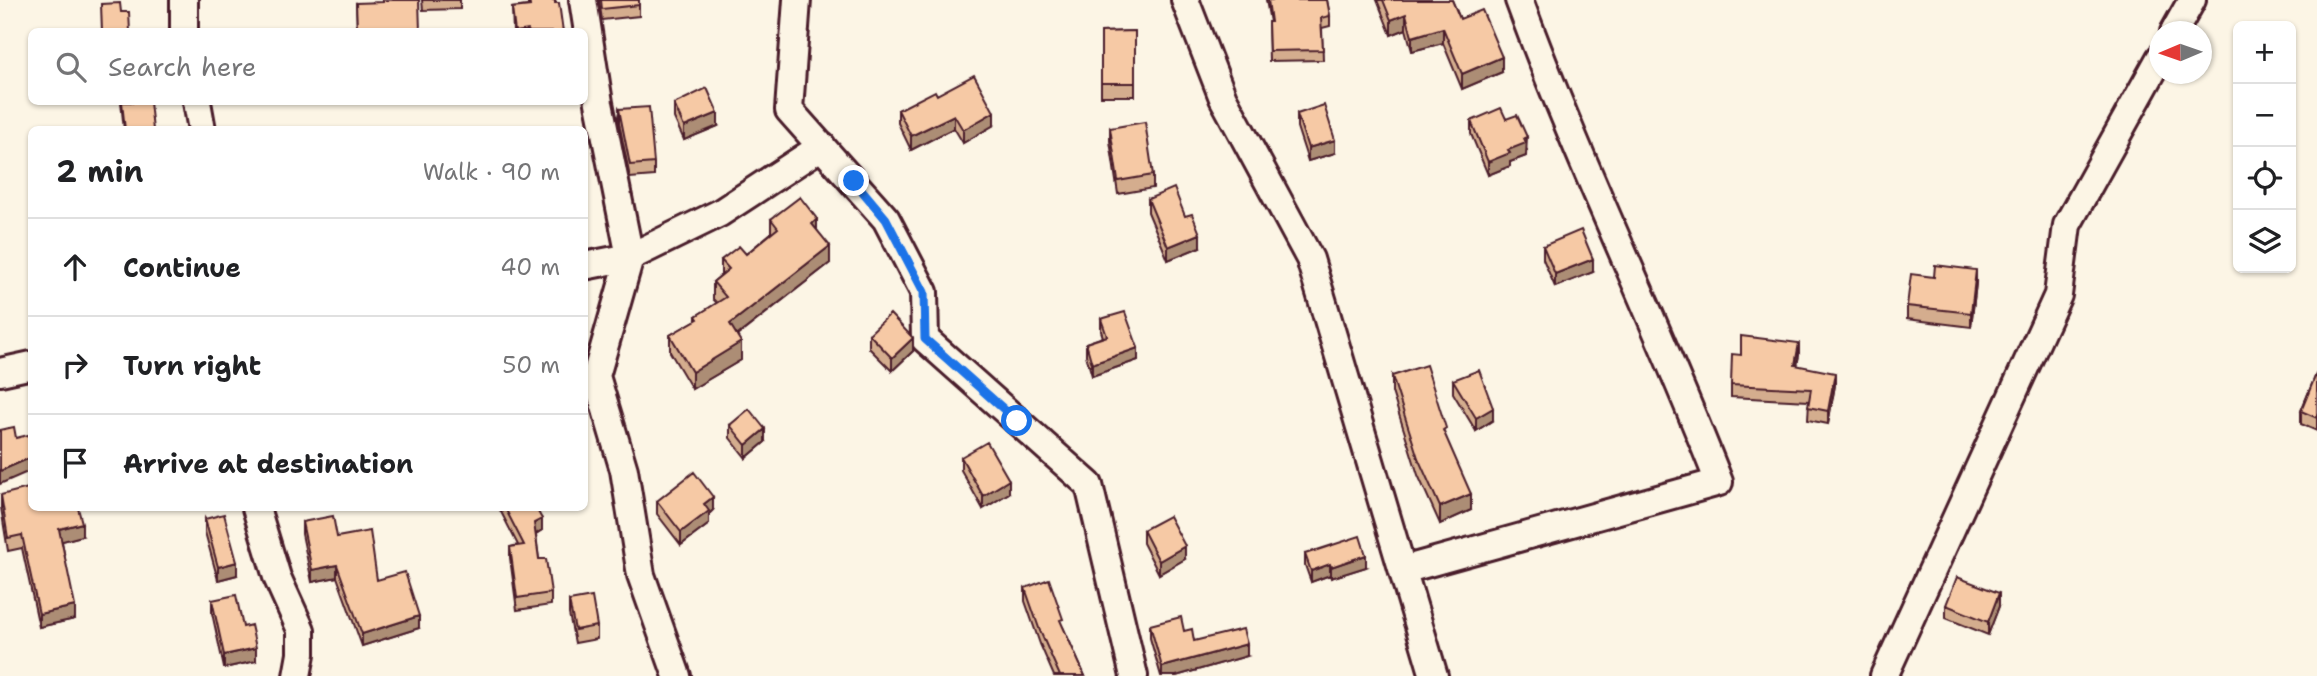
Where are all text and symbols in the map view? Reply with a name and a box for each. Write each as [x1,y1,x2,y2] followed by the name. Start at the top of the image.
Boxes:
[2149,21,2212,84] north arrow
[2233,21,2296,273] map controls
[2233,21,2296,84] button: +
[28,28,588,105] search box
[52,48,90,86] icon: search
[108,49,257,84] text: Search here
[2233,84,2296,147] button: −
[2233,147,2296,210] button: locate
[56,151,143,192] text: 2 min
[423,157,560,187] text: Walk · 90 m
[838,165,869,196] route end
[2233,210,2296,273] button: layers
[56,248,94,286] icon: ahead
[123,250,241,285] text: Continue
[500,252,560,282] text: 40 m
[56,346,94,384] icon: right
[123,348,261,383] text: Turn right
[502,350,560,380] text: 50 m
[1001,405,1032,436] route start
[56,444,94,482] icon: arrive
[123,446,413,481] text: Arrive at destination

